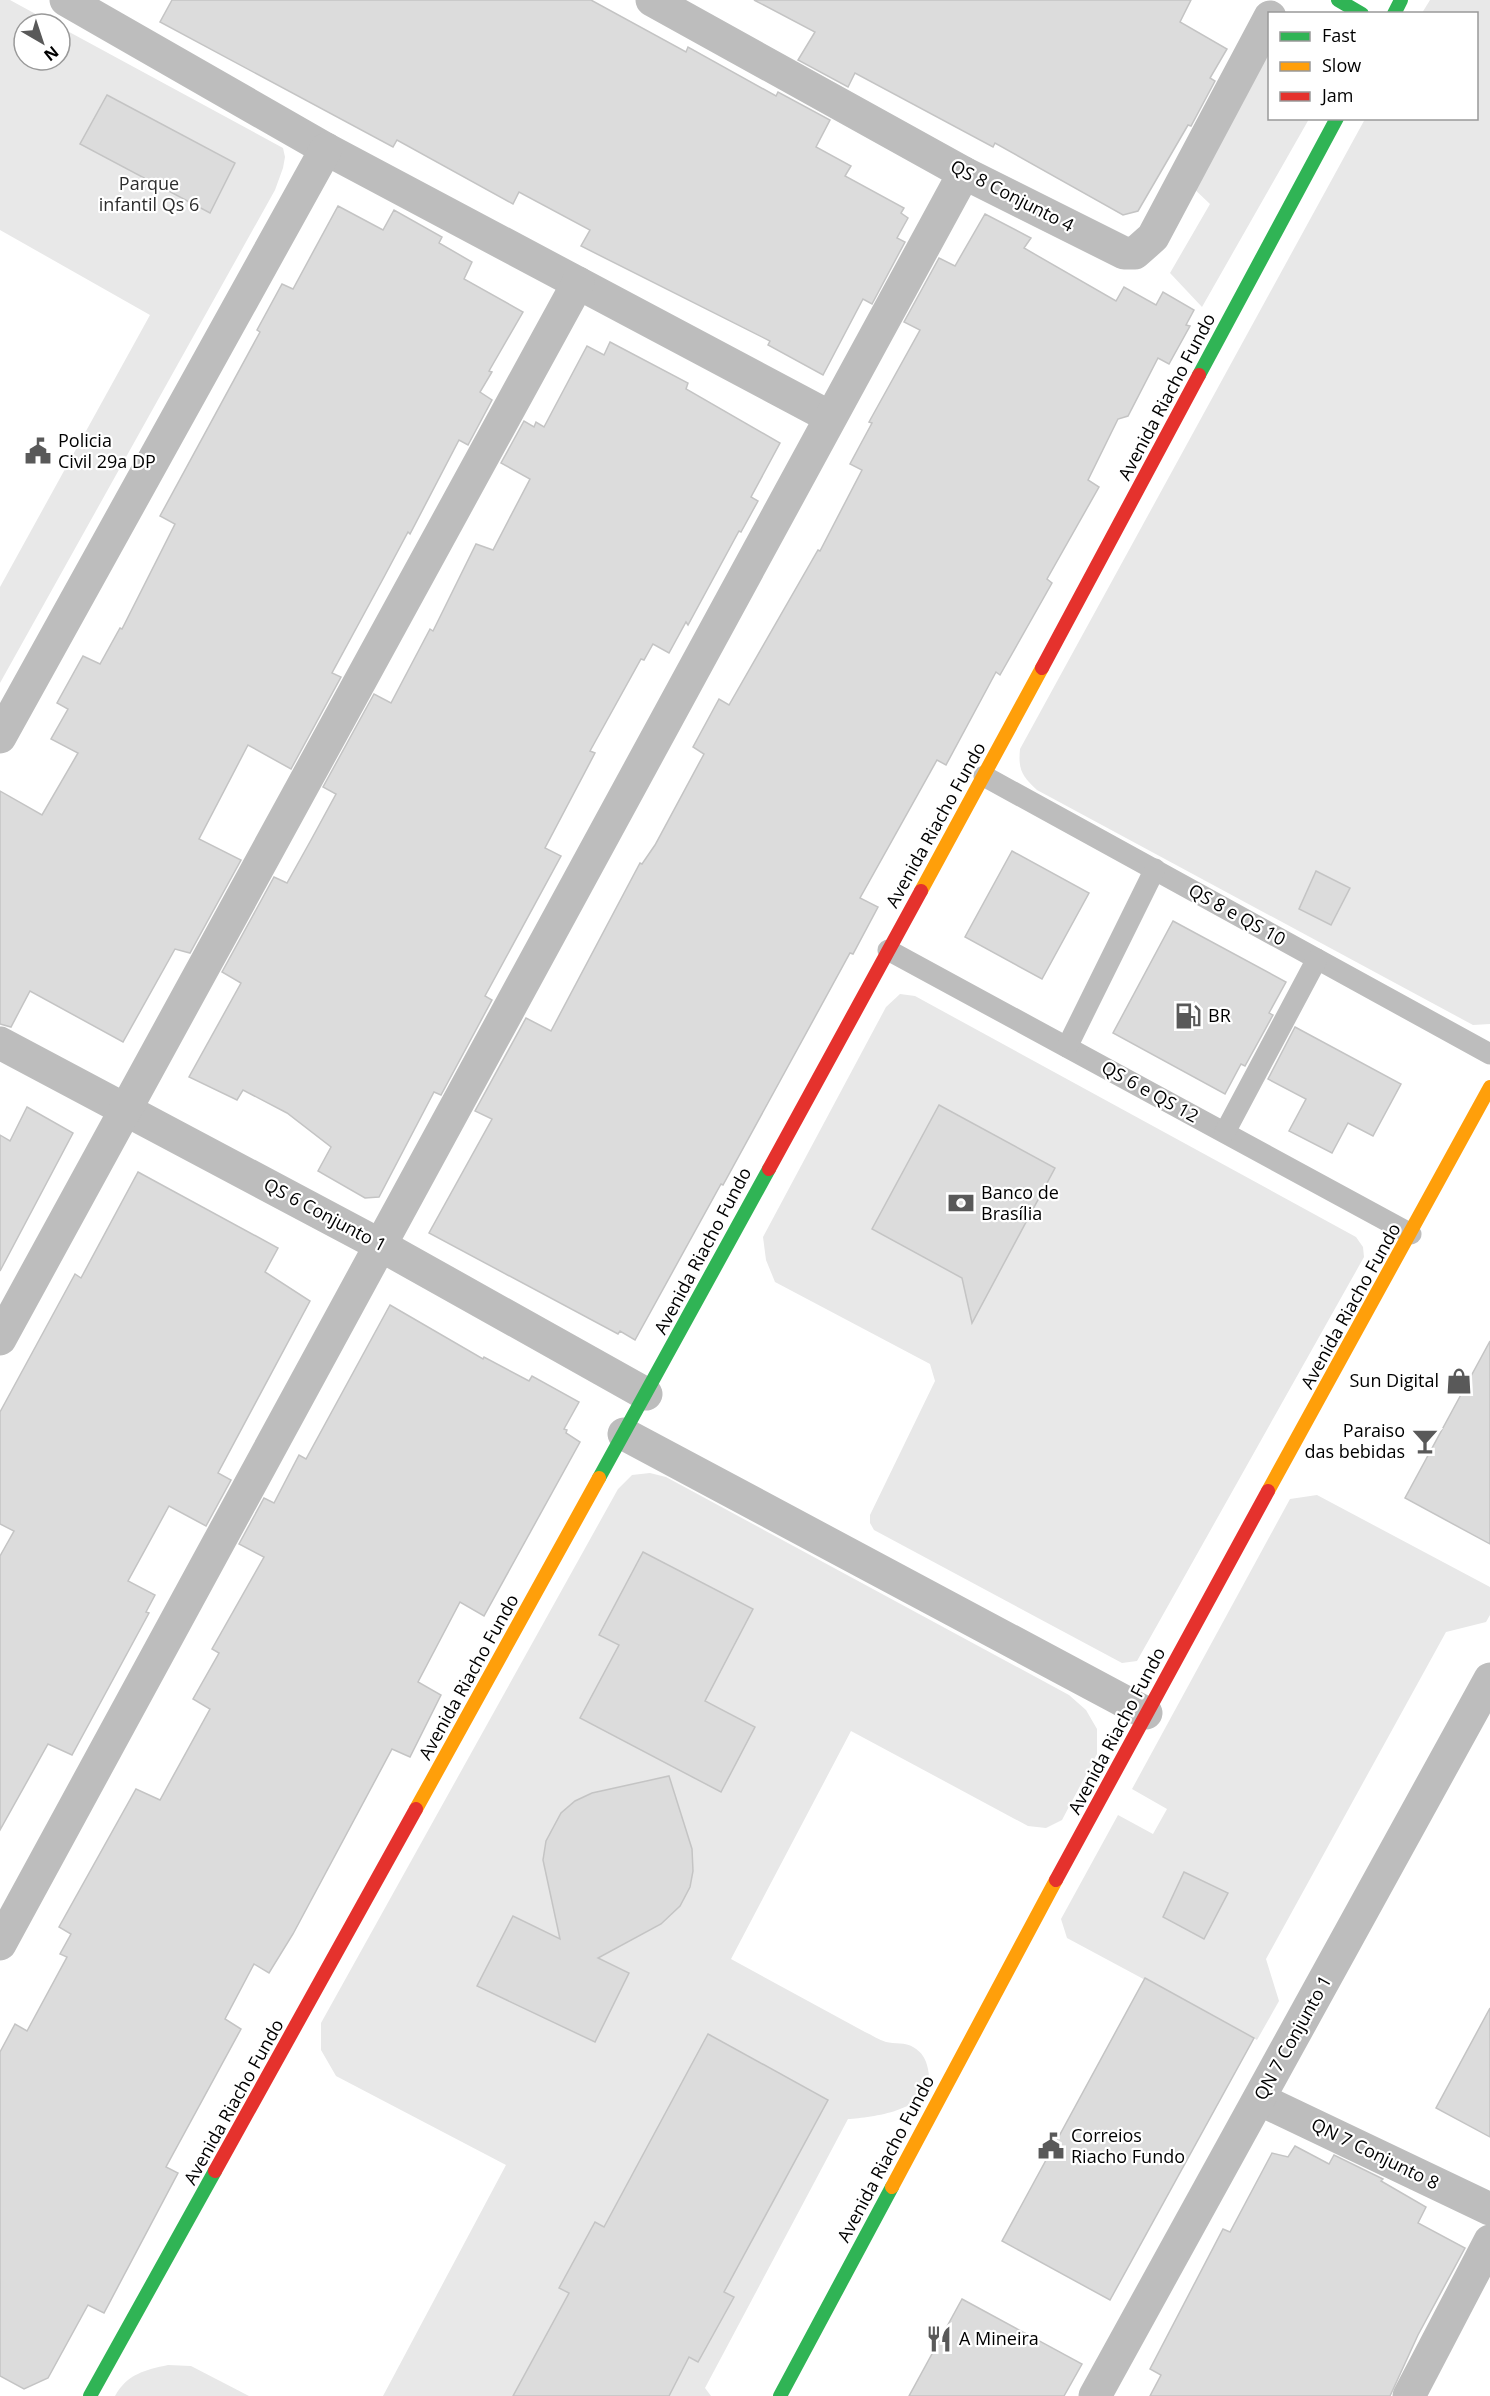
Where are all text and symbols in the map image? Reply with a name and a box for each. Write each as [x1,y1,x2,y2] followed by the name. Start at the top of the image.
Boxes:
[12,12,72,72] north arrow
[1268,12,1478,120] legend
[1322,23,1356,47] text: Fast
[39,41,63,66] text: N
[1322,53,1361,77] text: Slow
[1320,83,1354,107] text: Jam
[947,154,1078,237] street label: QS 8 Conjunto 4
[99,171,199,216] park label: Parque infantil Qs 6
[1112,309,1220,484] street label: Avenida Riacho Fundo
[58,428,156,473] place label: Policia Civil 29a DP
[23,436,53,466] public building icon: Policia Civil 29a DP
[880,737,991,912] street label: Avenida Riacho Fundo
[1185,878,1290,951] street label: QS 8 e QS 10
[1173,1001,1203,1031] fuel station icon: BR
[1208,1003,1231,1027] place label: BR
[1098,1055,1203,1128] street label: QS 6 e QS 12
[648,1163,756,1338] street label: Avenida Riacho Fundo
[260,1172,391,1257] street label: QS 6 Conjunto 1
[981,1180,1059,1225] place label: Banco de Brasília
[946,1188,976,1218] bank icon: Banco de Brasília
[1295,1218,1406,1393] street label: Avenida Riacho Fundo
[1444,1366,1474,1396] shop icon: Sun Digital
[1349,1368,1439,1392] place label: Sun Digital
[1304,1418,1405,1463] place label: Paraiso das bebidas
[1410,1426,1440,1456] bar icon: Paraiso das bebidas
[413,1589,524,1764] street label: Avenida Riacho Fundo
[1062,1643,1170,1818] street label: Avenida Riacho Fundo
[1248,1971,1336,2104] street label: QN 7 Conjunto 1
[178,2014,289,2189] street label: Avenida Riacho Fundo
[831,2071,939,2246] street label: Avenida Riacho Fundo
[1308,2112,1443,2194] street label: QN 7 Conjunto 8
[1071,2123,1185,2168] place label: Correios Riacho Fundo
[1036,2131,1066,2161] public building icon: Correios Riacho Fundo
[924,2324,954,2354] restaurant icon: A Mineira
[959,2326,1039,2350] place label: A Mineira

